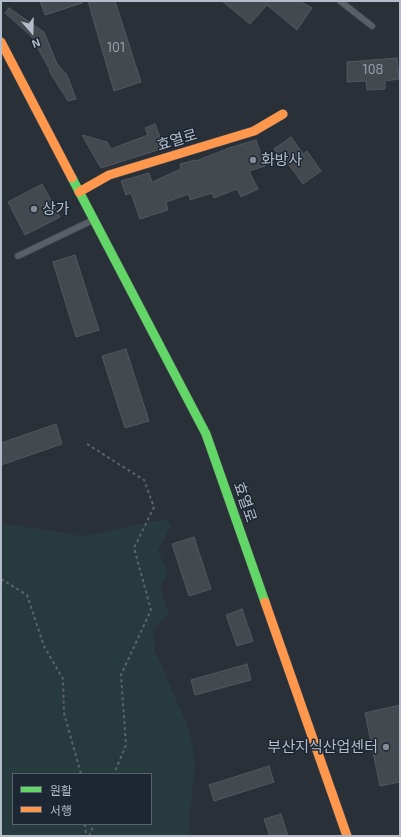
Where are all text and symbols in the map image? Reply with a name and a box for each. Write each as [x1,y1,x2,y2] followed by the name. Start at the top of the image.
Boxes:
[12,12,52,52] north arrow
[30,36,42,51] text: N
[107,40,125,56] house number: 101
[363,62,383,78] house number: 108
[155,125,199,155] street label: 효열로
[261,151,302,169] place label: 화방사
[248,155,258,165] marker: 화방사
[42,200,70,218] place label: 상가
[29,204,39,214] marker: 상가
[230,479,260,525] street label: 효열로
[268,738,378,756] place label: 부산지식산업센터
[381,742,391,752] marker: 부산지식산업센터
[12,773,152,825] legend
[50,783,72,797] text: 원활
[50,803,72,817] text: 서행

